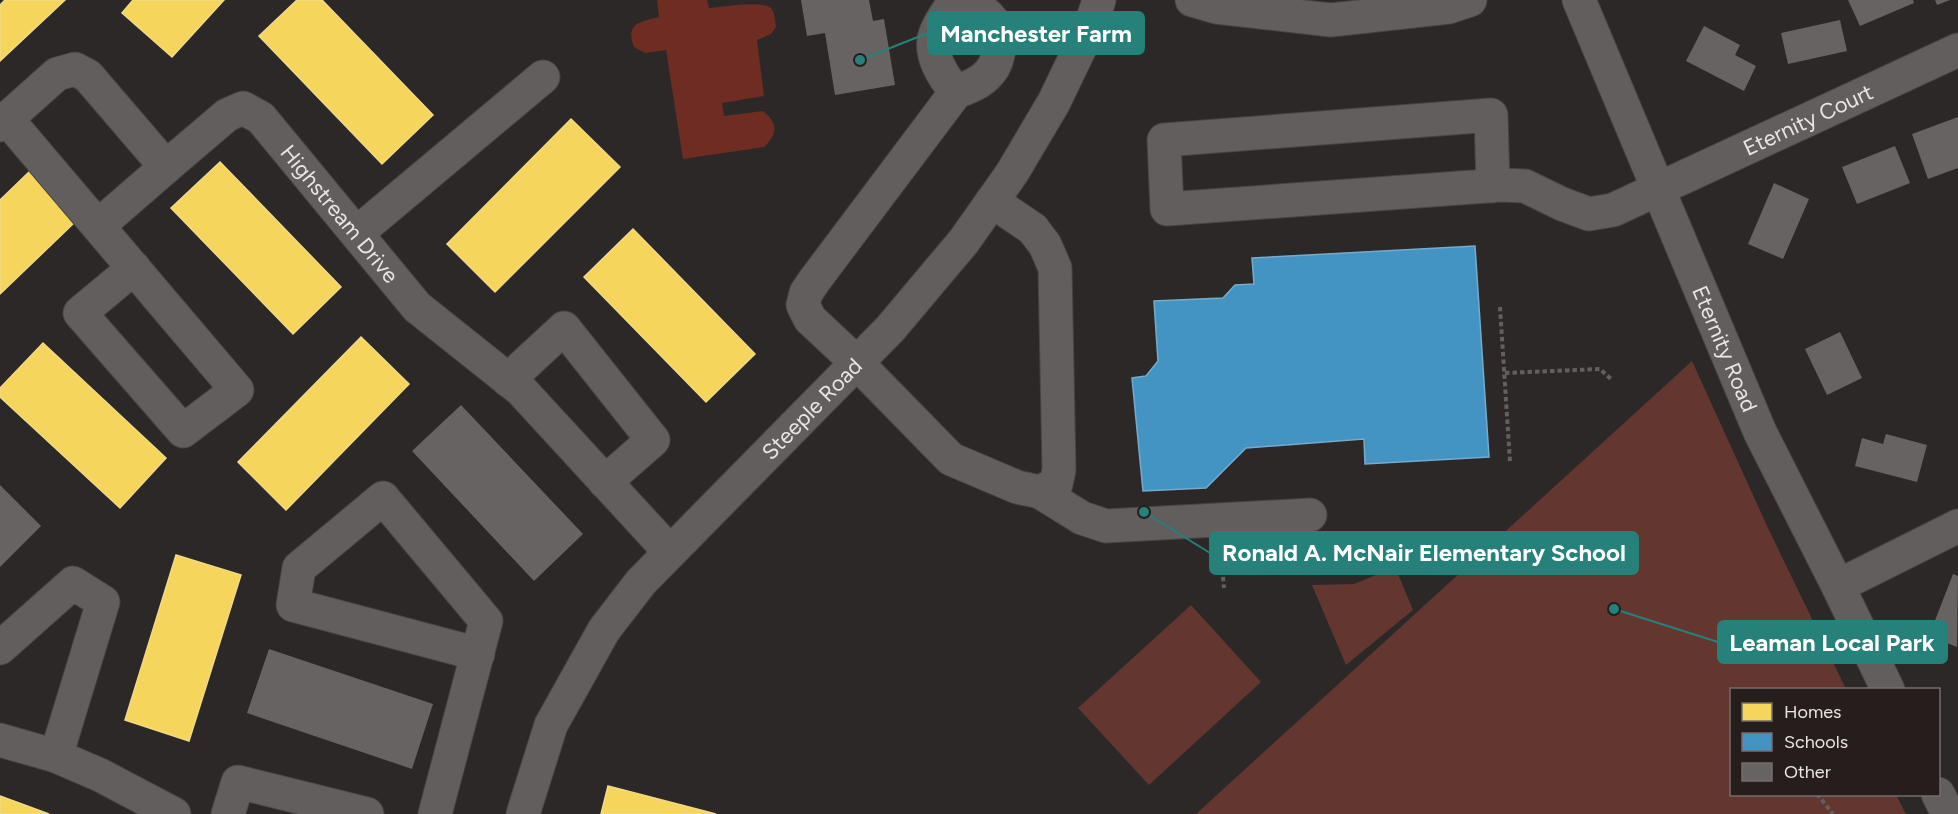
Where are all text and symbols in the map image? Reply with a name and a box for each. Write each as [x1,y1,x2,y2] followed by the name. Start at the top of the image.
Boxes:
[928,12,1144,54] callout: Manchester Farm
[940,19,1132,48] text: Manchester Farm
[1739,78,1877,161] street label: Eternity Court
[275,139,405,288] street label: Highstream Drive
[1687,282,1763,416] street label: Eternity Road
[756,352,868,465] street label: Steeple Road
[1210,532,1638,574] callout: Ronald A. McNair Elementary School
[1222,538,1626,567] text: Ronald A. McNair Elementary School
[1718,621,1947,663] callout: Leaman Local Park
[1729,628,1935,657] text: Leaman Local Park
[1730,688,1940,796] legend
[1784,701,1842,723] text: Homes
[1784,731,1848,753] text: Schools
[1784,761,1831,783] text: Other

